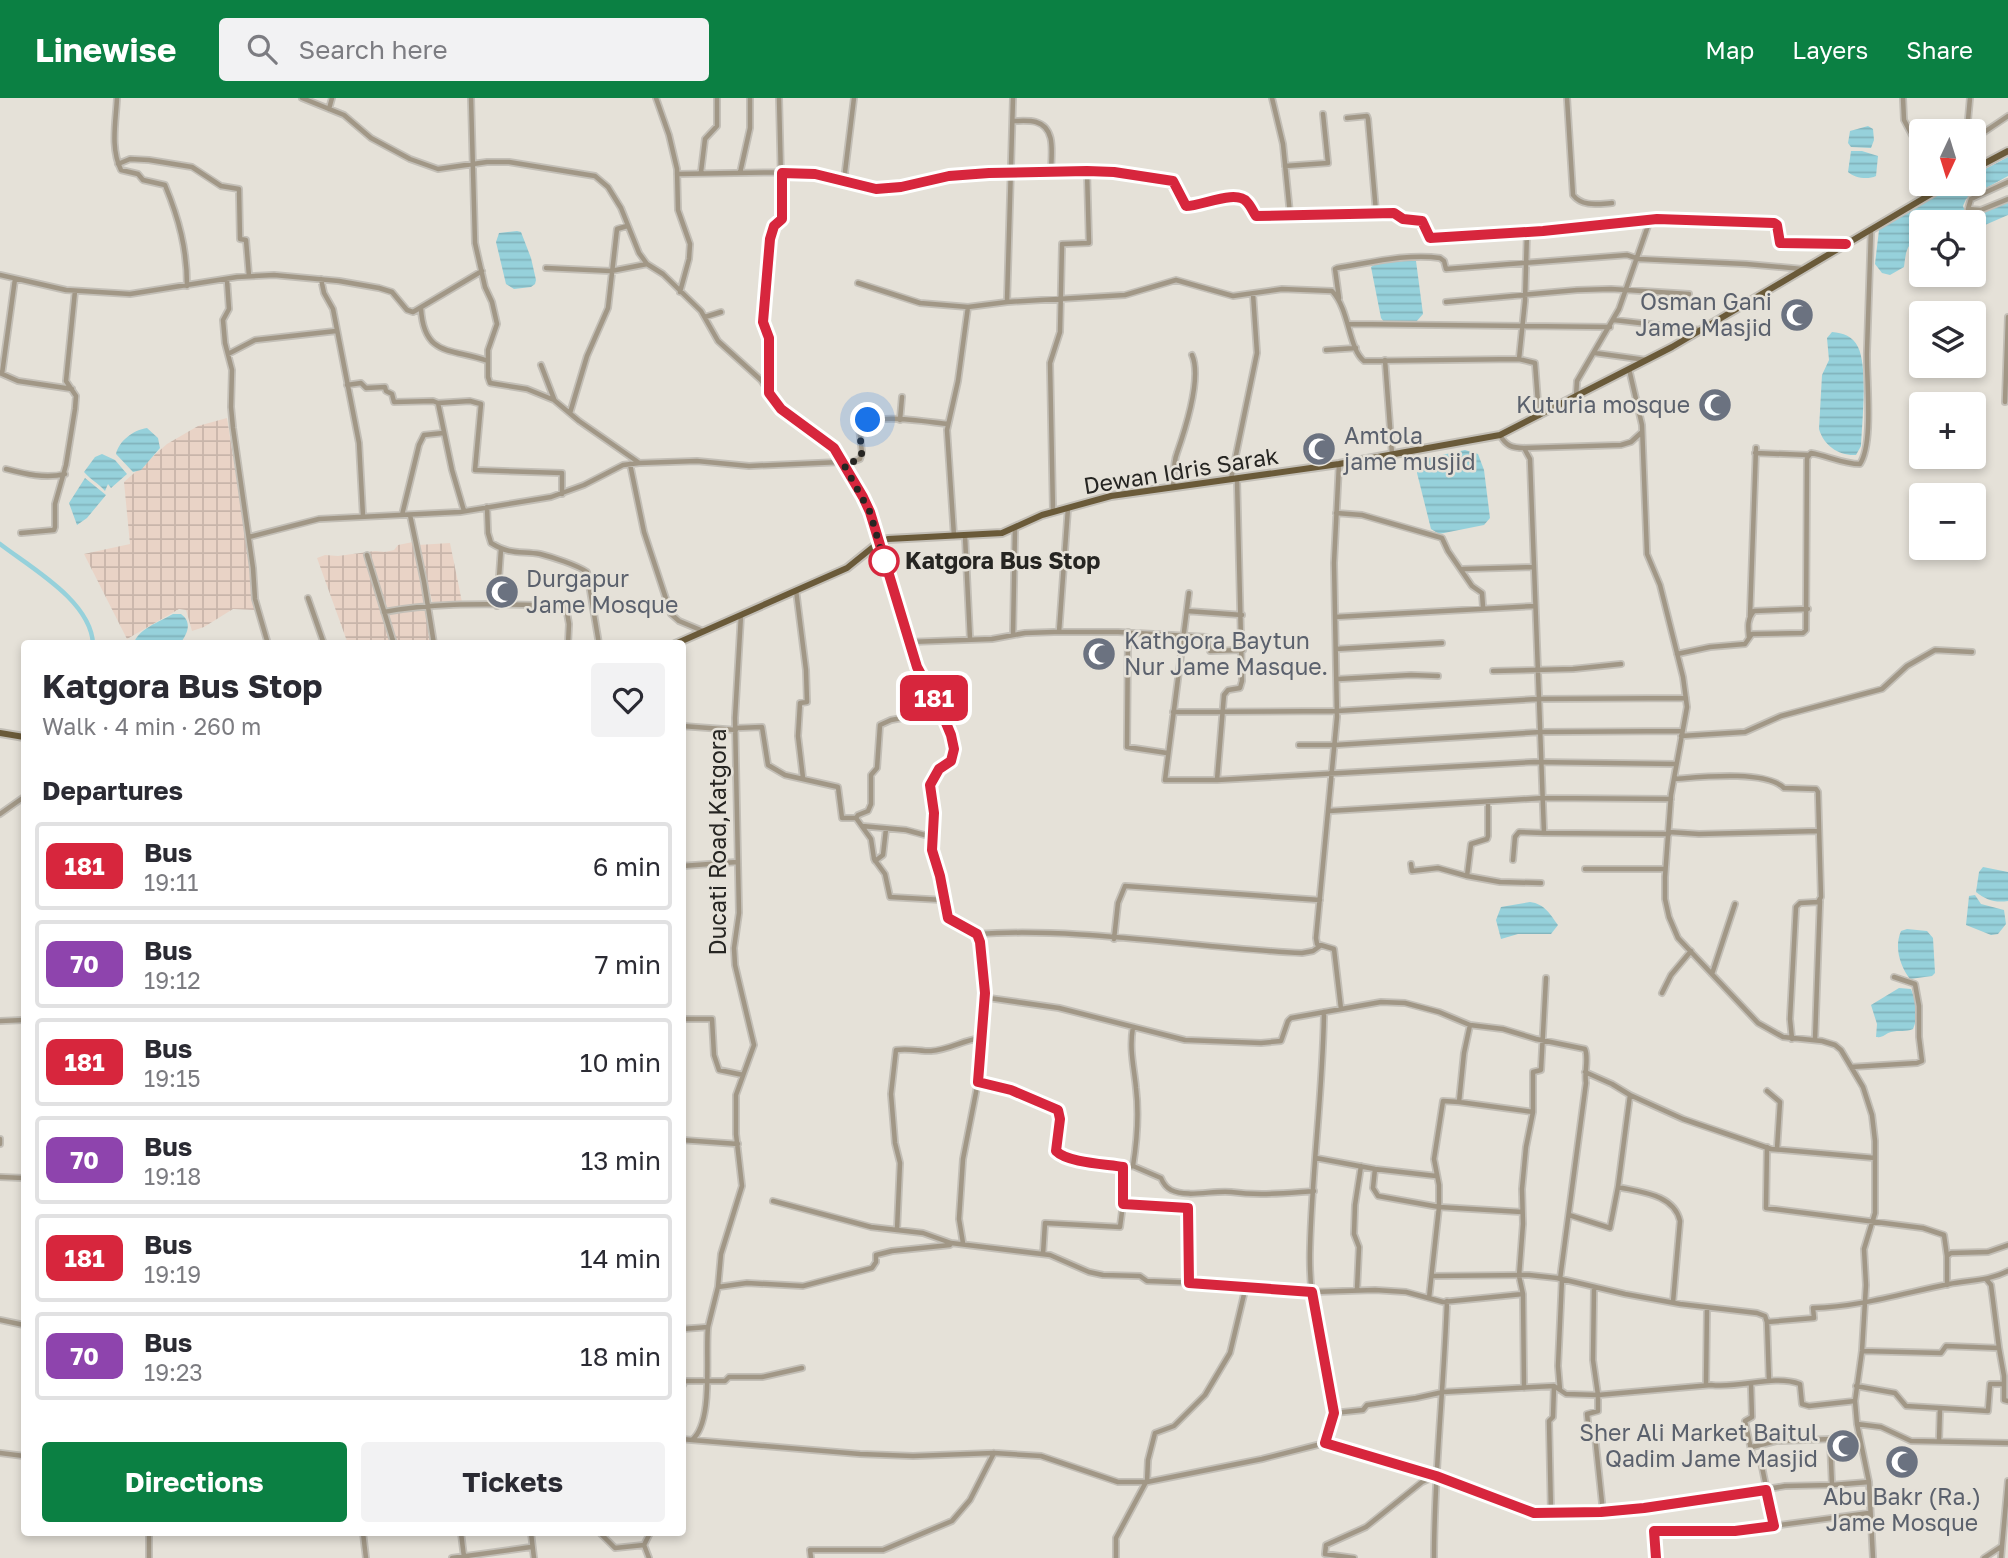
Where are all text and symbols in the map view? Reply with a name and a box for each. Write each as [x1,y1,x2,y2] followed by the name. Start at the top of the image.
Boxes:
[219,18,709,81] search box
[35,30,177,69] text: Linewise
[243,30,281,68] icon: search
[299,34,448,65] text: Search here
[1705,35,1754,64] text: Map
[1792,35,1868,64] text: Layers
[1906,35,1973,64] text: Share
[1909,119,1986,196] north arrow
[1909,119,1986,560] map controls
[1909,210,1986,287] button: locate
[1635,287,1772,341] place label: Osman Gani Jame Masjid
[1778,296,1816,334] mosque icon: Osman Gani Jame Masjid
[1909,301,1986,378] button: layers
[1696,386,1734,424] mosque icon: Kuturia mosque
[1516,390,1690,418] place label: Kuturia mosque
[1909,392,1986,469] button: +
[850,402,885,437] your location
[1343,421,1476,475] place label: Amtola jame musjid
[1300,430,1338,468] mosque icon: Amtola jame musjid
[1081,441,1280,499] street label: Dewan Idris Sarak
[1909,483,1986,560] button: −
[869,546,899,576] marker: Katgora Bus Stop
[905,546,1101,574] place label: Katgora Bus Stop
[526,564,678,618] place label: Durgapur Jame Mosque
[483,573,521,611] mosque icon: Durgapur Jame Mosque
[1124,626,1328,680] place label: Kathgora Baytun Nur Jame Masque.
[1080,635,1118,673] mosque icon: Kathgora Baytun Nur Jame Masque.
[591,663,665,737] button: heart
[42,666,323,705] text: Katgora Bus Stop
[894,675,974,721] line badge: 181
[914,683,954,712] text: 181
[42,712,261,740] text: Walk · 4 min · 260 m
[703,729,731,955] street label: Ducati Road,Katgora
[42,775,183,806] text: Departures
[144,837,192,868] text: Bus
[64,851,105,880] text: 181
[593,851,661,882] text: 6 min
[144,868,198,896] text: 19:11
[144,935,192,966] text: Bus
[70,949,99,978] text: 70
[595,949,661,980] text: 7 min
[144,966,200,994] text: 19:12
[144,1033,192,1064] text: Bus
[64,1047,105,1076] text: 181
[580,1047,661,1078] text: 10 min
[144,1064,200,1092] text: 19:15
[144,1131,192,1162] text: Bus
[70,1145,99,1174] text: 70
[581,1145,661,1176] text: 13 min
[144,1162,201,1190] text: 19:18
[144,1229,192,1260] text: Bus
[64,1243,105,1272] text: 181
[580,1243,661,1274] text: 14 min
[144,1260,201,1288] text: 19:19
[144,1327,192,1358] text: Bus
[70,1341,99,1370] text: 70
[580,1341,661,1372] text: 18 min
[144,1358,203,1386] text: 19:23
[1579,1418,1818,1472] place label: Sher Ali Market Baitul Qadim Jame Masjid
[1824,1427,1862,1465] mosque icon: Sher Ali Market Baitul Qadim Jame Masjid
[42,1442,347,1522] button: Directions
[361,1442,665,1522] button: Tickets
[1883,1443,1921,1481] mosque icon: Abu Bakr (Ra.) Jame Mosque
[1823,1482,1981,1536] place label: Abu Bakr (Ra.) Jame Mosque

